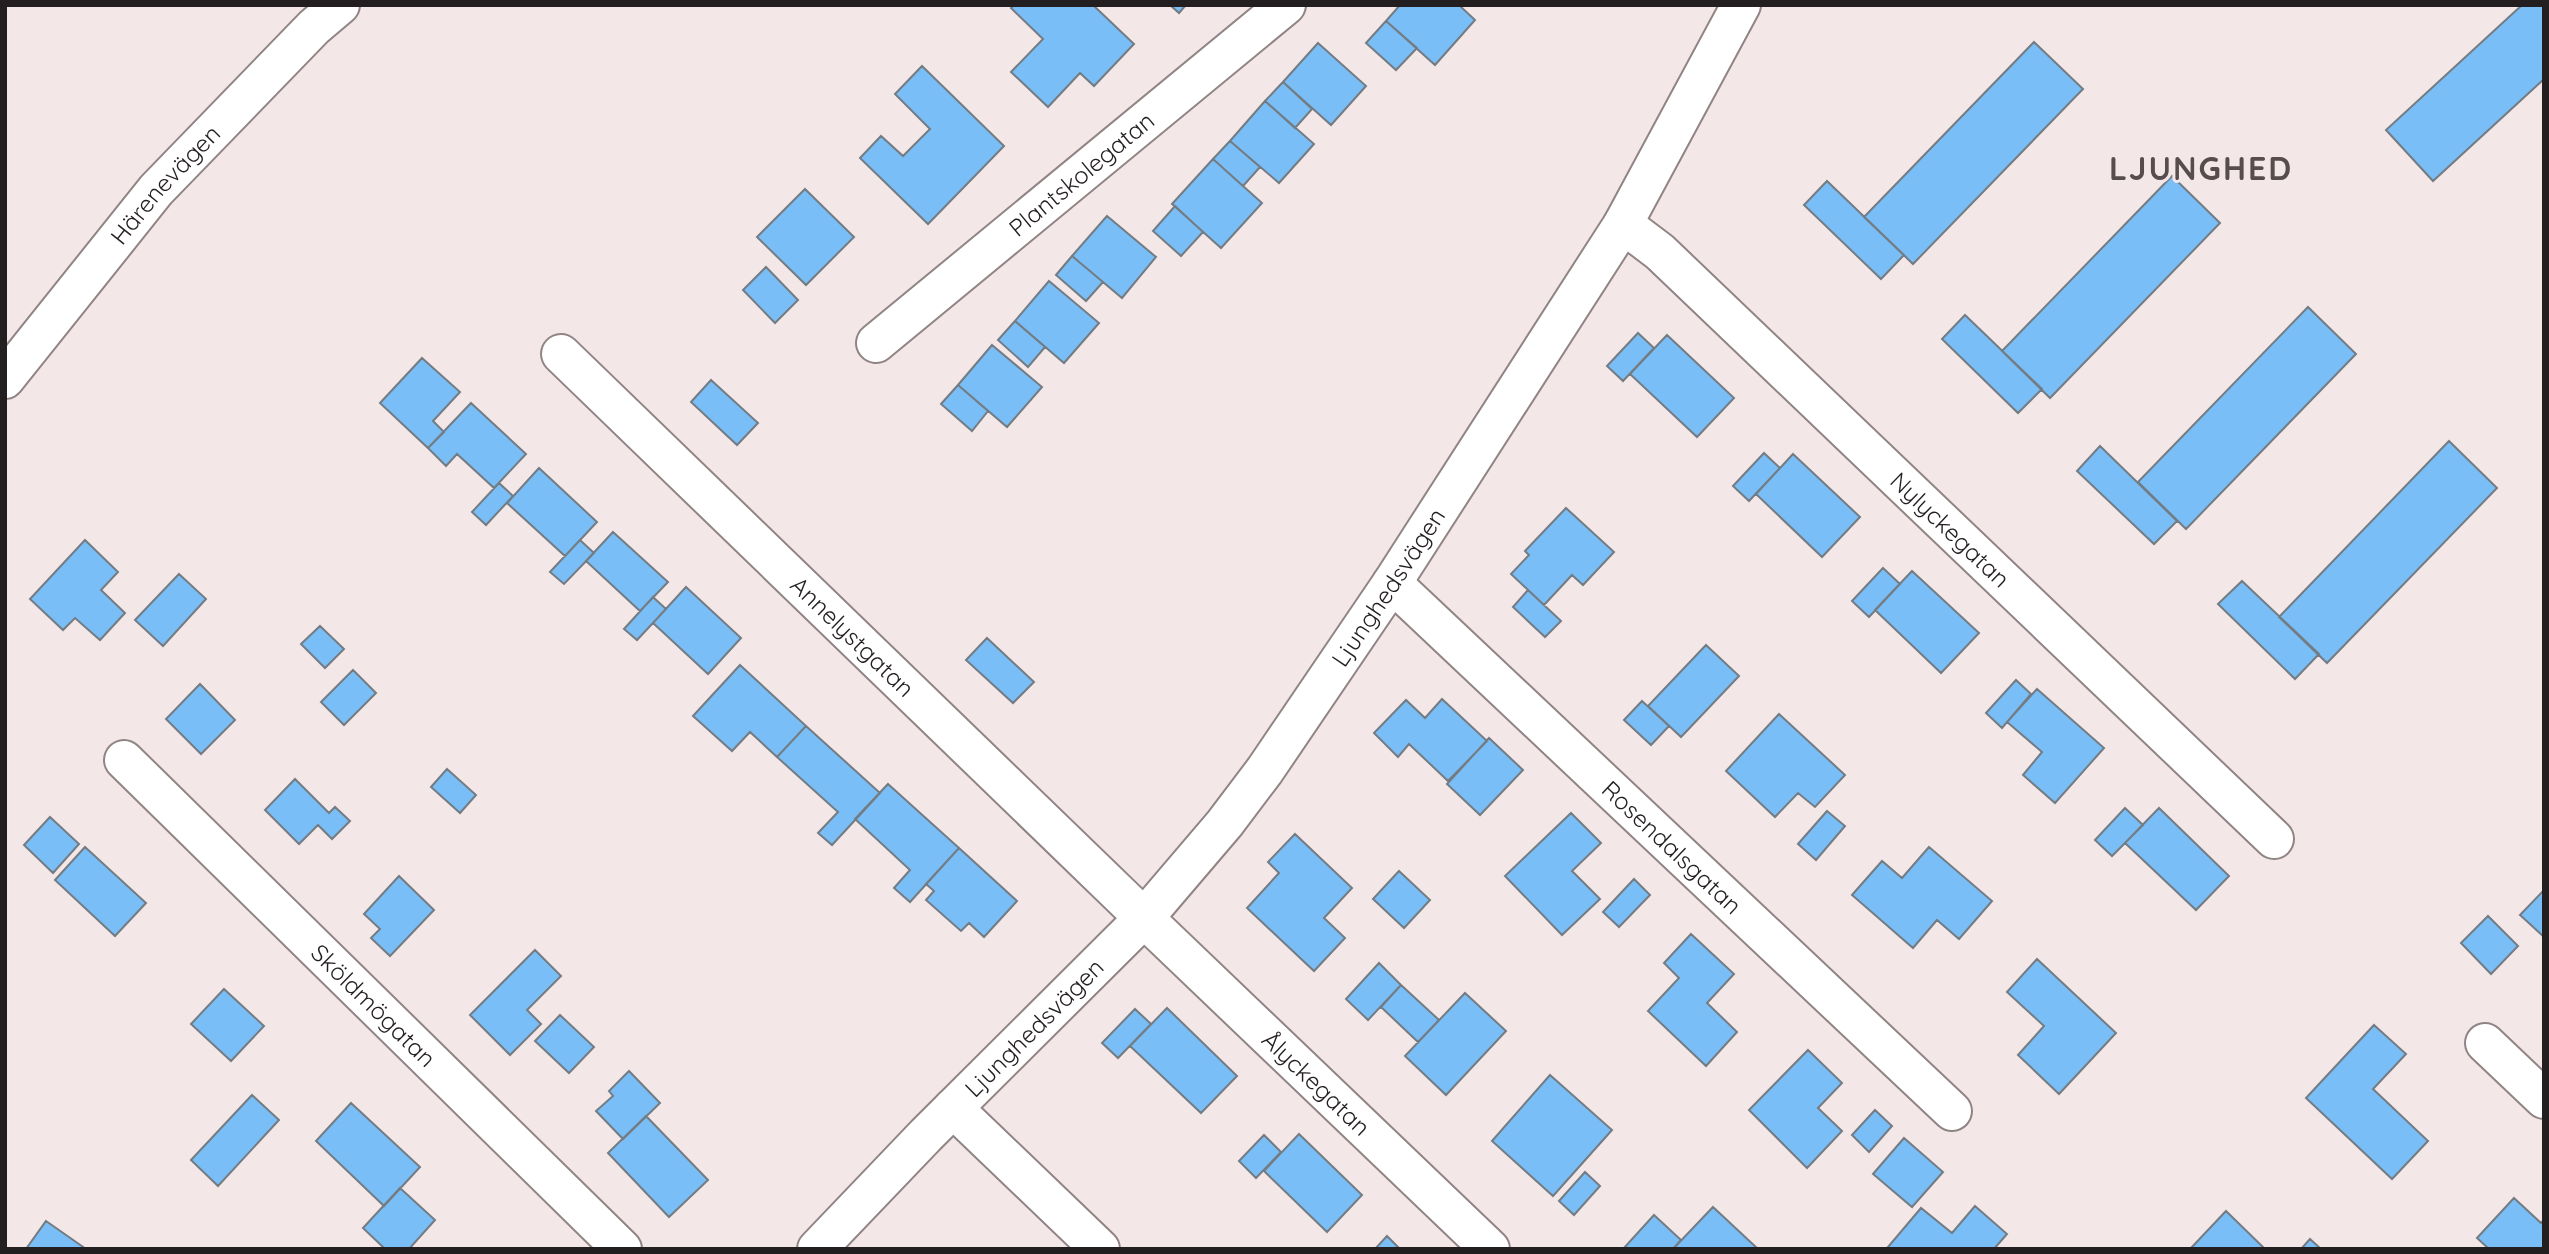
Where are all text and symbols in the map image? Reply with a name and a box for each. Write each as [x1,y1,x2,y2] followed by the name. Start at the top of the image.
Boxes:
[1002,105,1160,243] street label: Plantskolegatan
[104,118,226,250] street label: Härenevägen
[2109,148,2293,188] district label: LJUNGHED
[1884,465,2016,594] street label: Nylyckegatan
[1325,502,1451,672] street label: Ljunghedsvägen
[785,570,921,703] street label: Annelystgatan
[1596,774,1748,920] street label: Rosendalsgatan
[305,937,442,1073] street label: Sköldmögatan
[958,952,1110,1103] street label: Ljunghedsvägen
[1256,1024,1377,1142] street label: Ålyckegatan

